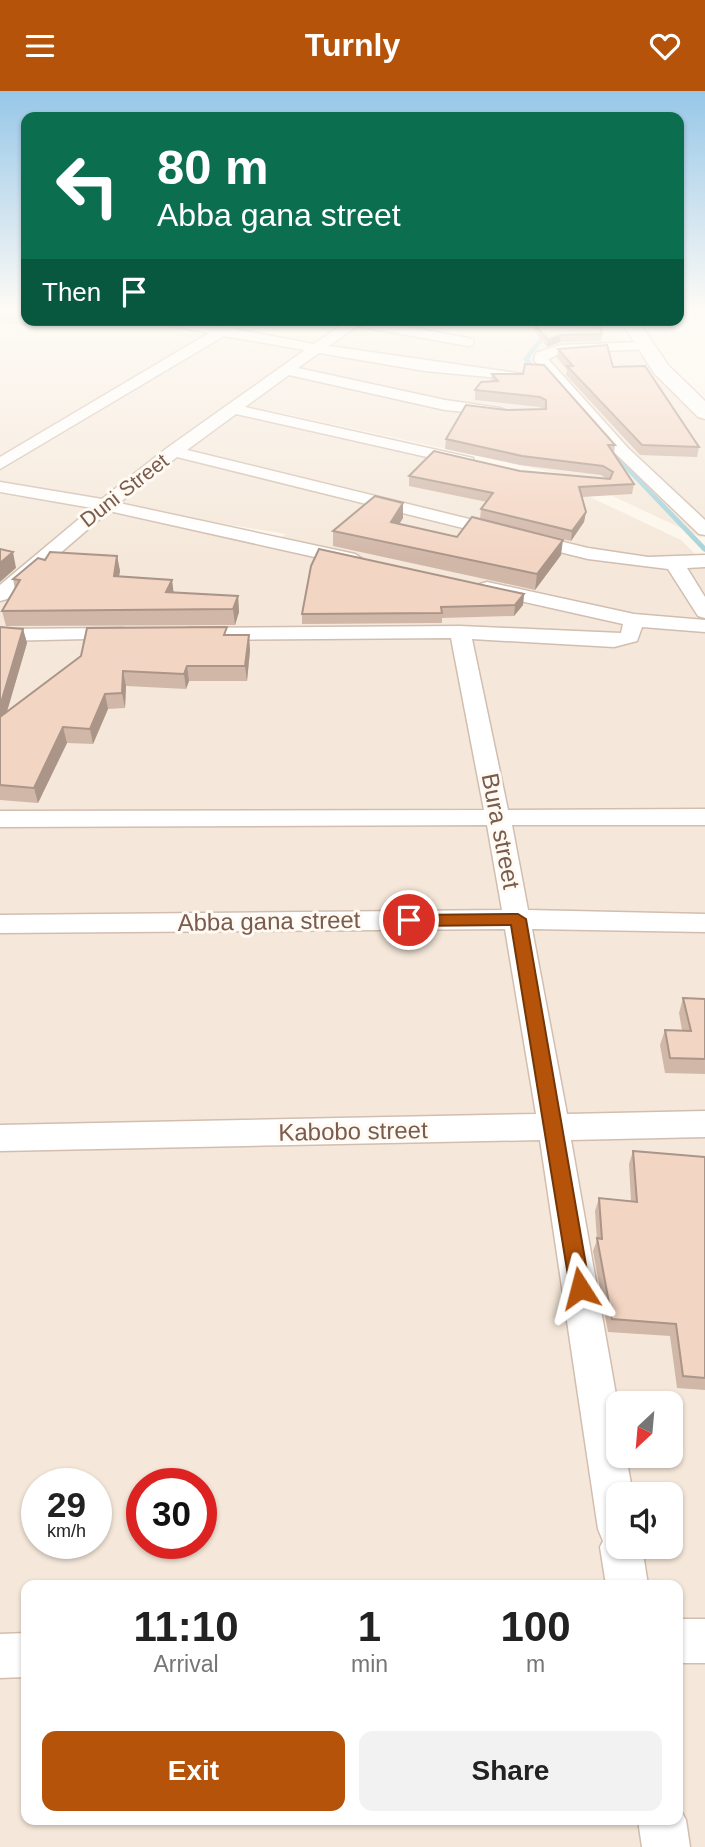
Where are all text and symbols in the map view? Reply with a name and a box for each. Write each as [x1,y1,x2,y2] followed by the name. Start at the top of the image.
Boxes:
[21,27,59,65] icon: menu
[305,27,400,63] text: Turnly
[646,27,684,65] icon: heart
[42,140,133,231] icon: left
[157,140,269,194] text: 80 m
[157,197,401,233] text: Abba gana street
[115,273,153,311] icon: arrive
[42,277,101,307] text: Then
[76,449,173,531] street label: Duni Street
[477,771,526,892] street label: Bura street
[379,890,439,950] pin
[390,901,428,939] icon: arrive
[177,906,361,936] street label: Abba gana street
[278,1116,428,1146] street label: Kabobo street
[543,1251,617,1325] position arrow
[606,1391,682,1468] north arrow
[606,1391,683,1559] map controls
[126,1468,217,1559] speed limit sign: 30
[606,1482,683,1559] button: sound
[47,1485,86,1524] text: 29
[47,1521,86,1541] text: km/h
[133,1603,239,1650] text: 11:10
[358,1603,381,1650] text: 1
[500,1603,571,1650] text: 100
[153,1651,219,1677] text: Arrival
[351,1651,388,1677] text: min
[526,1651,545,1677] text: m
[42,1731,345,1811] button: Exit
[359,1731,662,1811] button: Share

